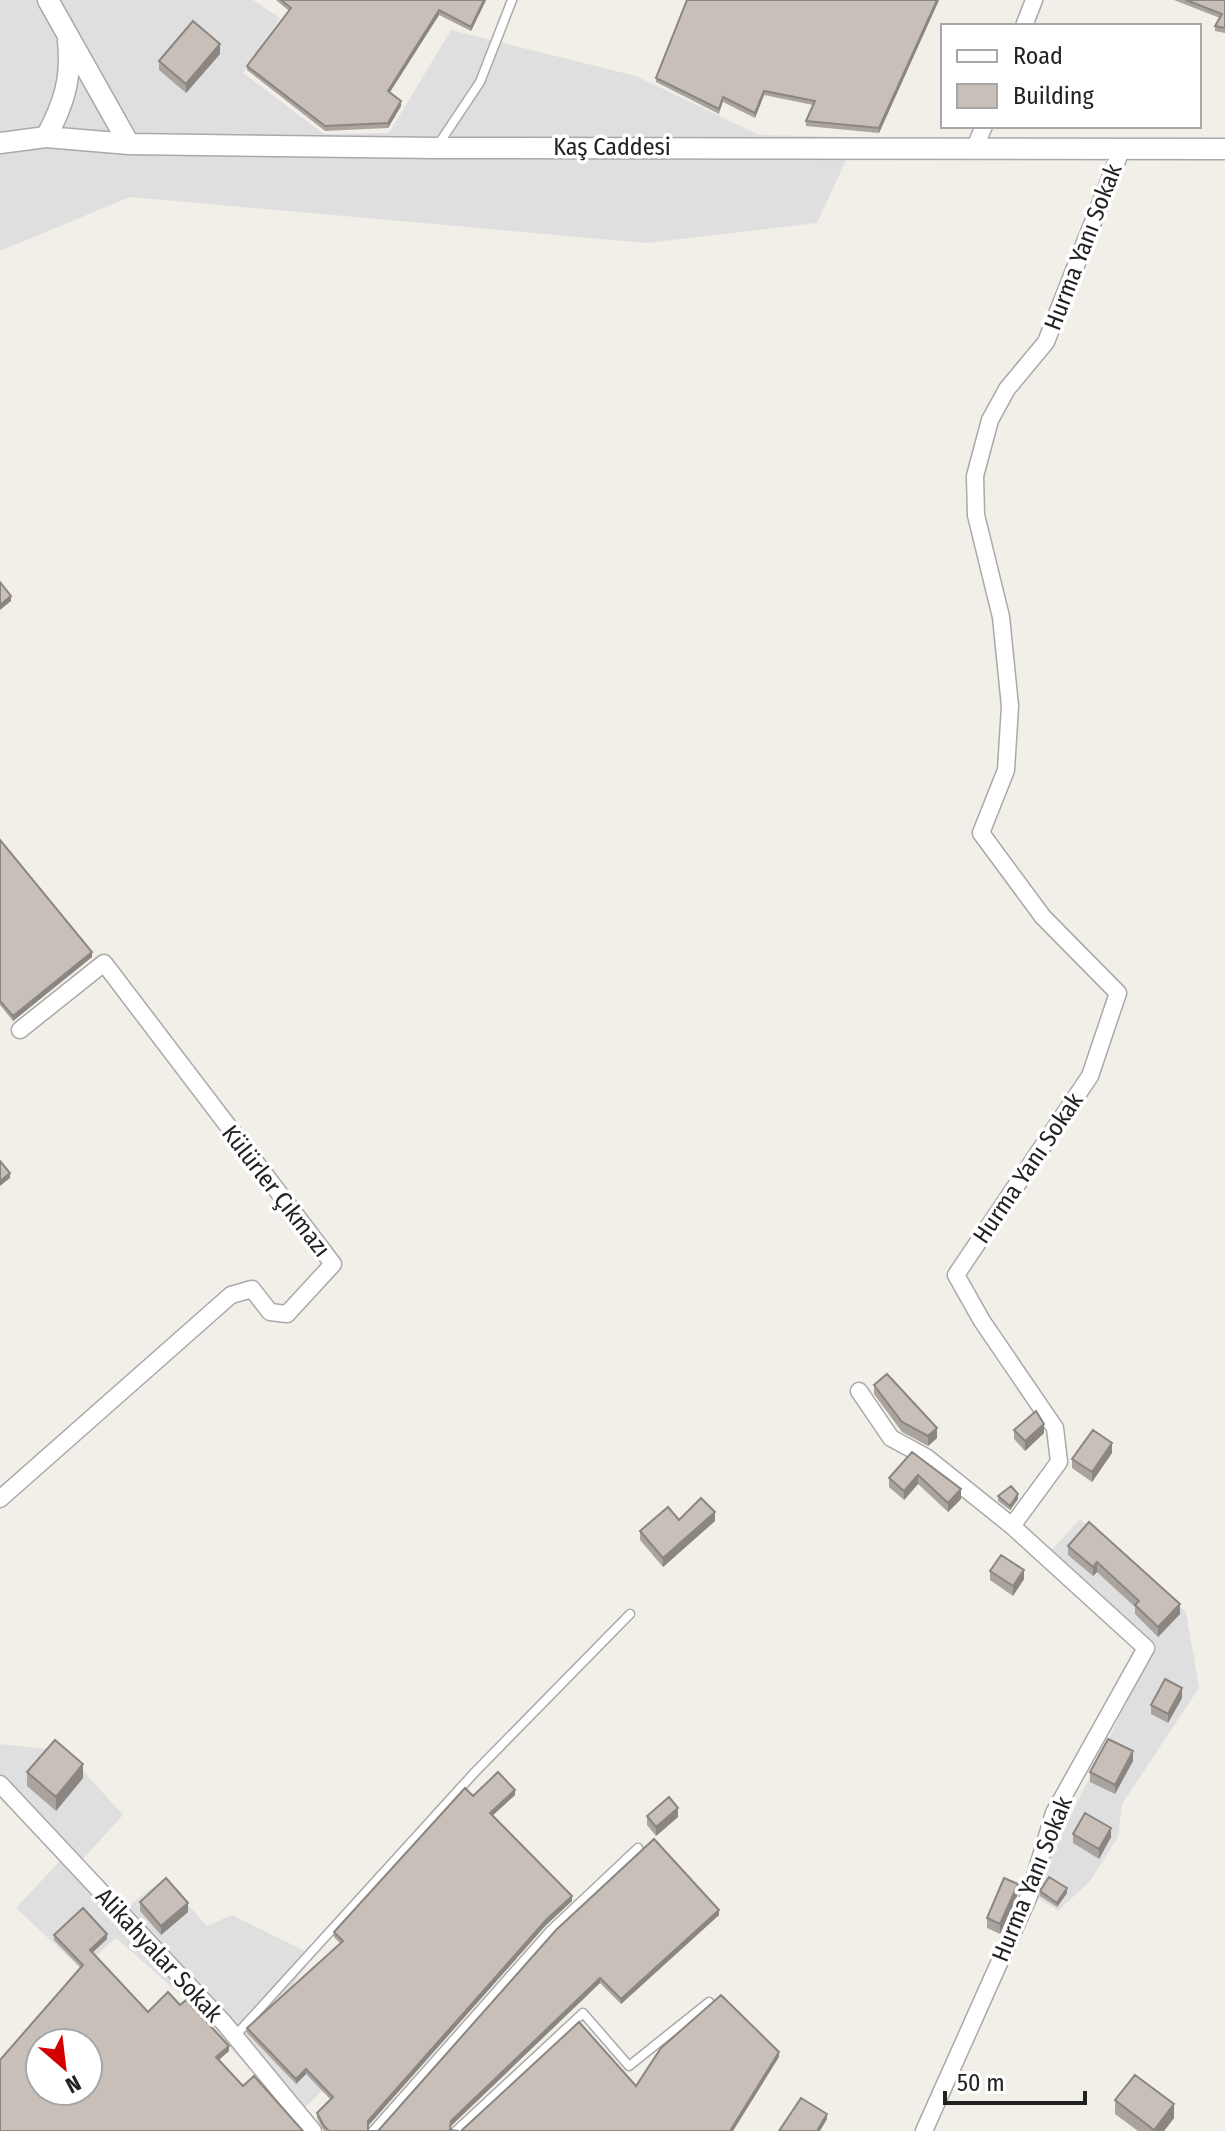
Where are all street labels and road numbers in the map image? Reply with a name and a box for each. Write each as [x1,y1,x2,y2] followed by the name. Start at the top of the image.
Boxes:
[553,133,671,161] street label: Kaş Caddesi
[1038,159,1128,334] street label: Hurma Yanı Sokak
[967,1087,1089,1249] street label: Hurma Yanı Sokak
[216,1120,336,1262] street label: Külürler Çıkmazı
[986,1792,1078,1966] street label: Hurma Yanı Sokak
[90,1882,229,2028] street label: Alikahyalar Sokak

